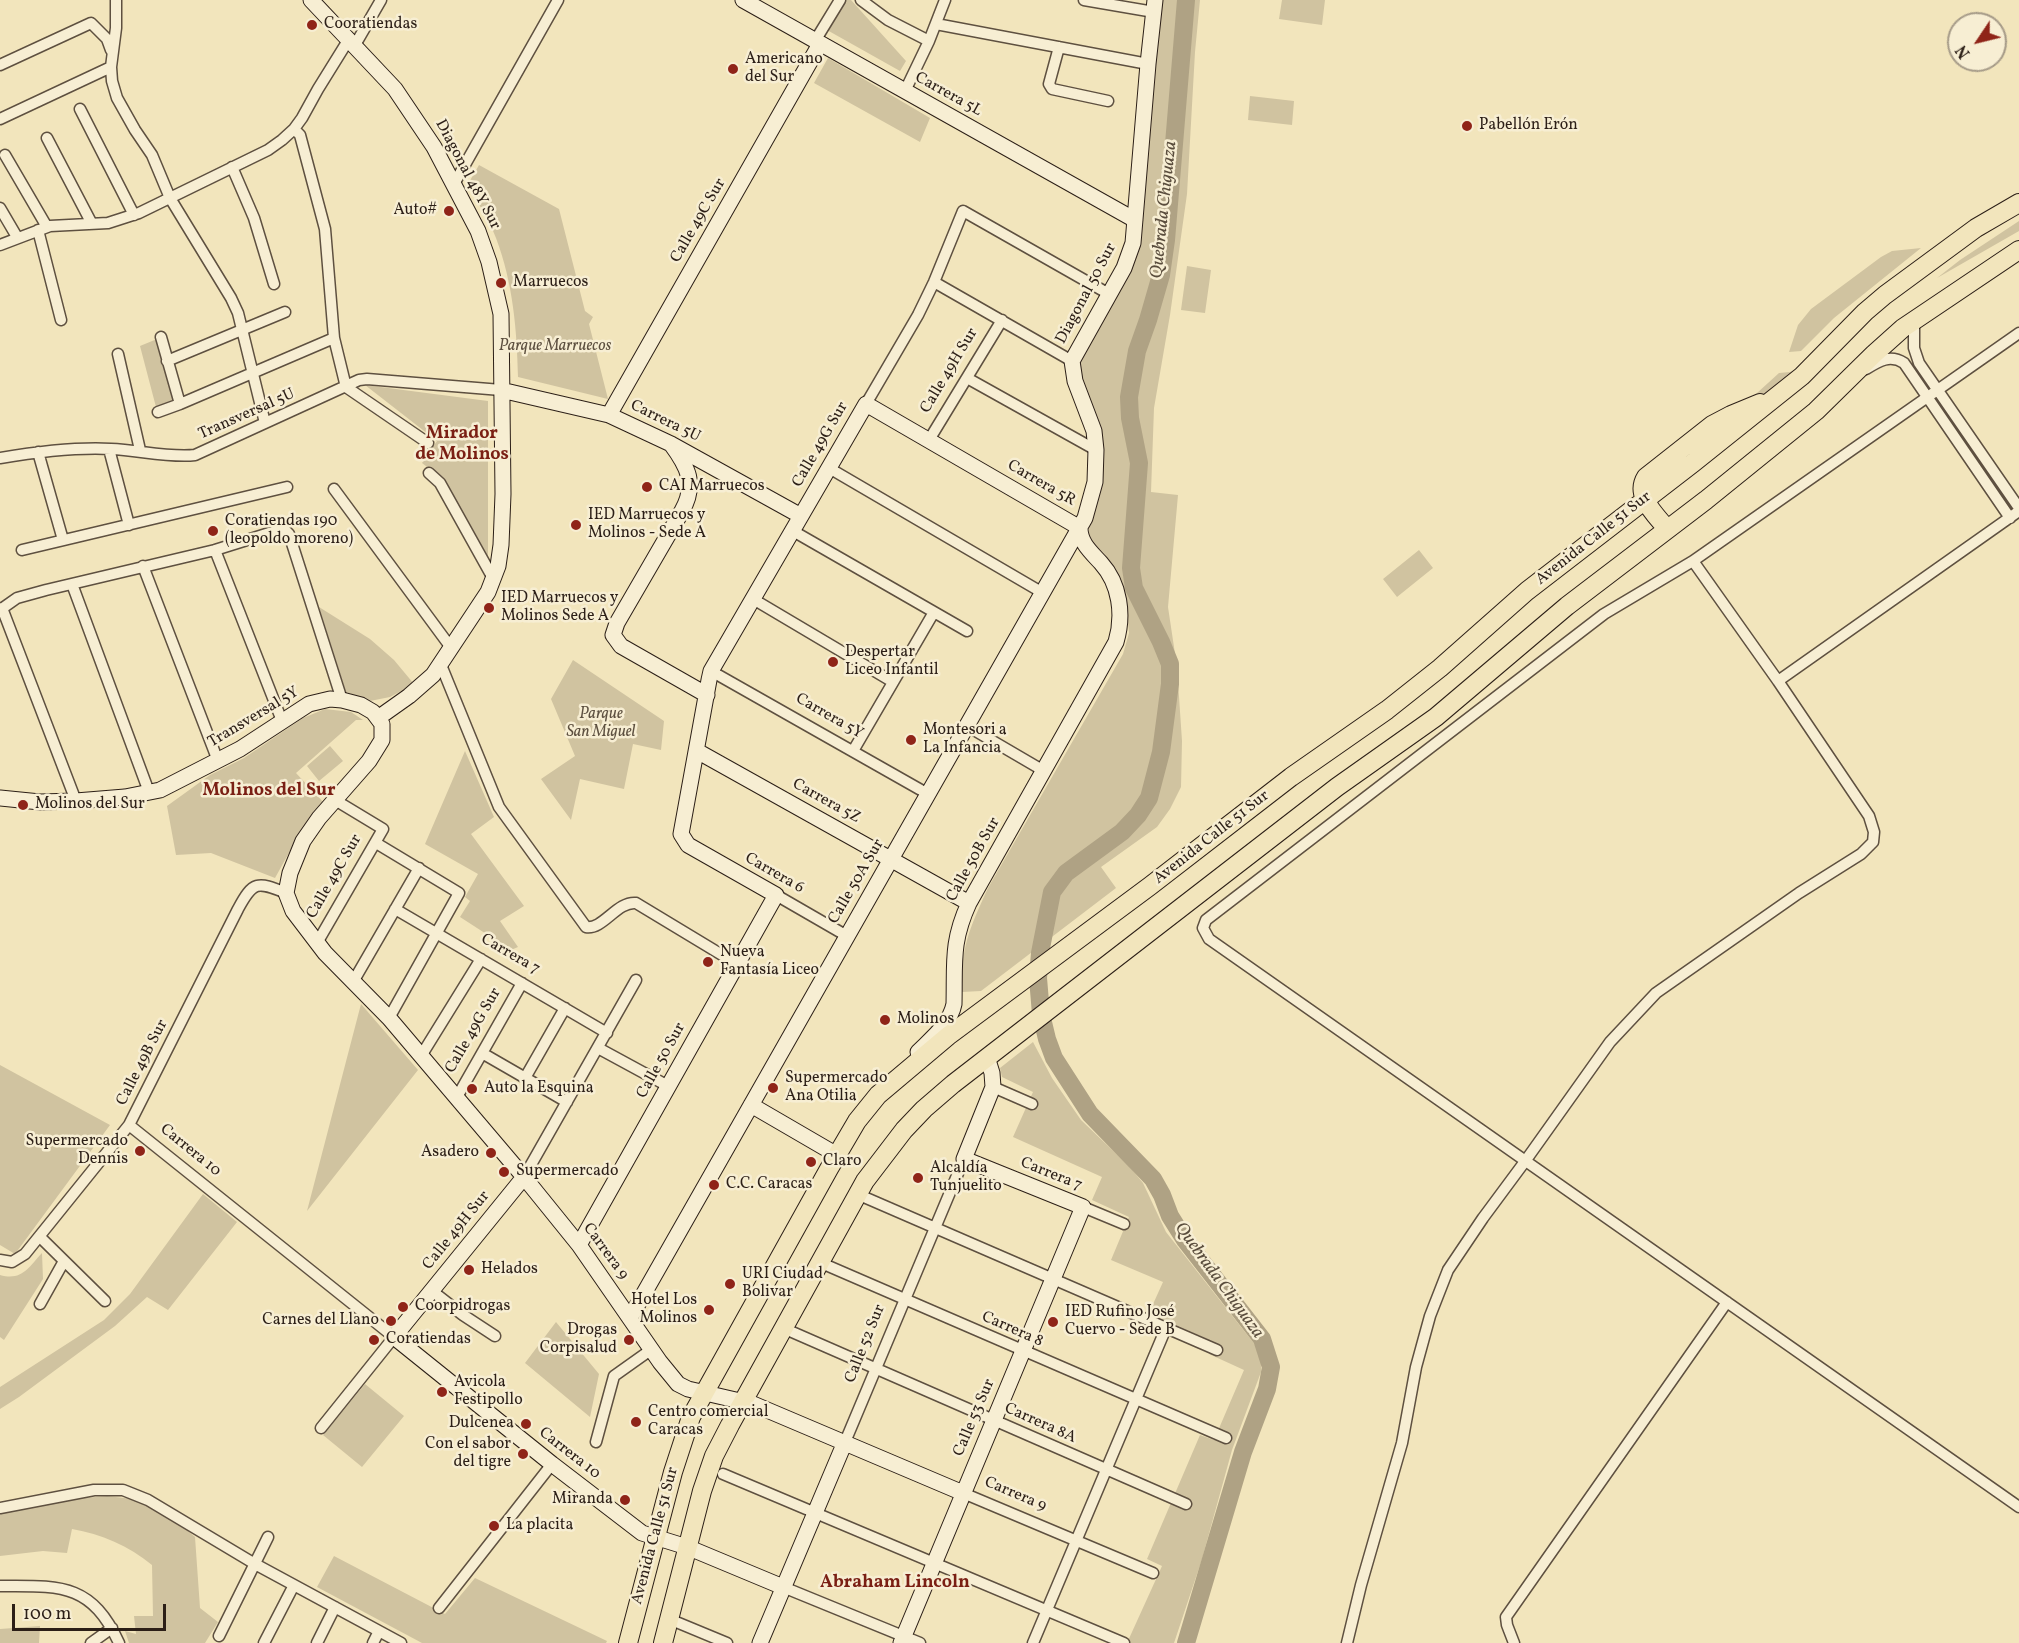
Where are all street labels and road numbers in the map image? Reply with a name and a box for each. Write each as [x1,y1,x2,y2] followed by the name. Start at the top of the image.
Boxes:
[911,69,985,121] street label: Carrera 5L
[430,117,504,233] street label: Diagonal 48Y Sur
[667,175,731,267] street label: Calle 49C Sur
[1052,240,1122,348] street label: Diagonal 50 Sur
[917,325,983,417] street label: Calle 49H Sur
[196,385,298,445] street label: Transversal 5U
[627,397,703,447] street label: Carrera 5U
[789,399,853,491] street label: Calle 49G Sur
[1003,457,1079,511] street label: Carrera 5R
[1532,488,1656,590] street label: Avenida Calle 51 Sur
[205,683,303,753] street label: Transversal 5Y
[792,690,866,744] street label: Carrera 5Y
[789,775,863,829] street label: Carrera 5Z
[1150,787,1274,889] street label: Avenida Calle 51 Sur
[943,814,1005,906] street label: Calle 50B Sur
[303,831,367,923] street label: Calle 49C Sur
[825,836,889,928] street label: Calle 50A Sur
[741,849,807,899] street label: Carrera 6
[477,930,543,980] street label: Carrera 7
[442,985,506,1077] street label: Calle 49G Sur
[113,1017,173,1109] street label: Calle 49B Sur
[633,1020,691,1102] street label: Calle 50 Sur
[156,1121,224,1181] street label: Carrera 10
[1017,1154,1085,1196] street label: Carrera 7
[419,1188,495,1274] street label: Calle 49H Sur
[578,1220,632,1284] street label: Carrera 9
[842,1302,890,1386] street label: Calle 52 Sur
[978,1308,1046,1352] street label: Carrera 8
[950,1376,1000,1460] street label: Calle 53 Sur
[1001,1400,1079,1448] street label: Carrera 8A
[534,1424,604,1484] street label: Carrera 10
[628,1465,684,1607] street label: Avenida Calle 51 Sur
[981,1473,1049,1517] street label: Carrera 9

